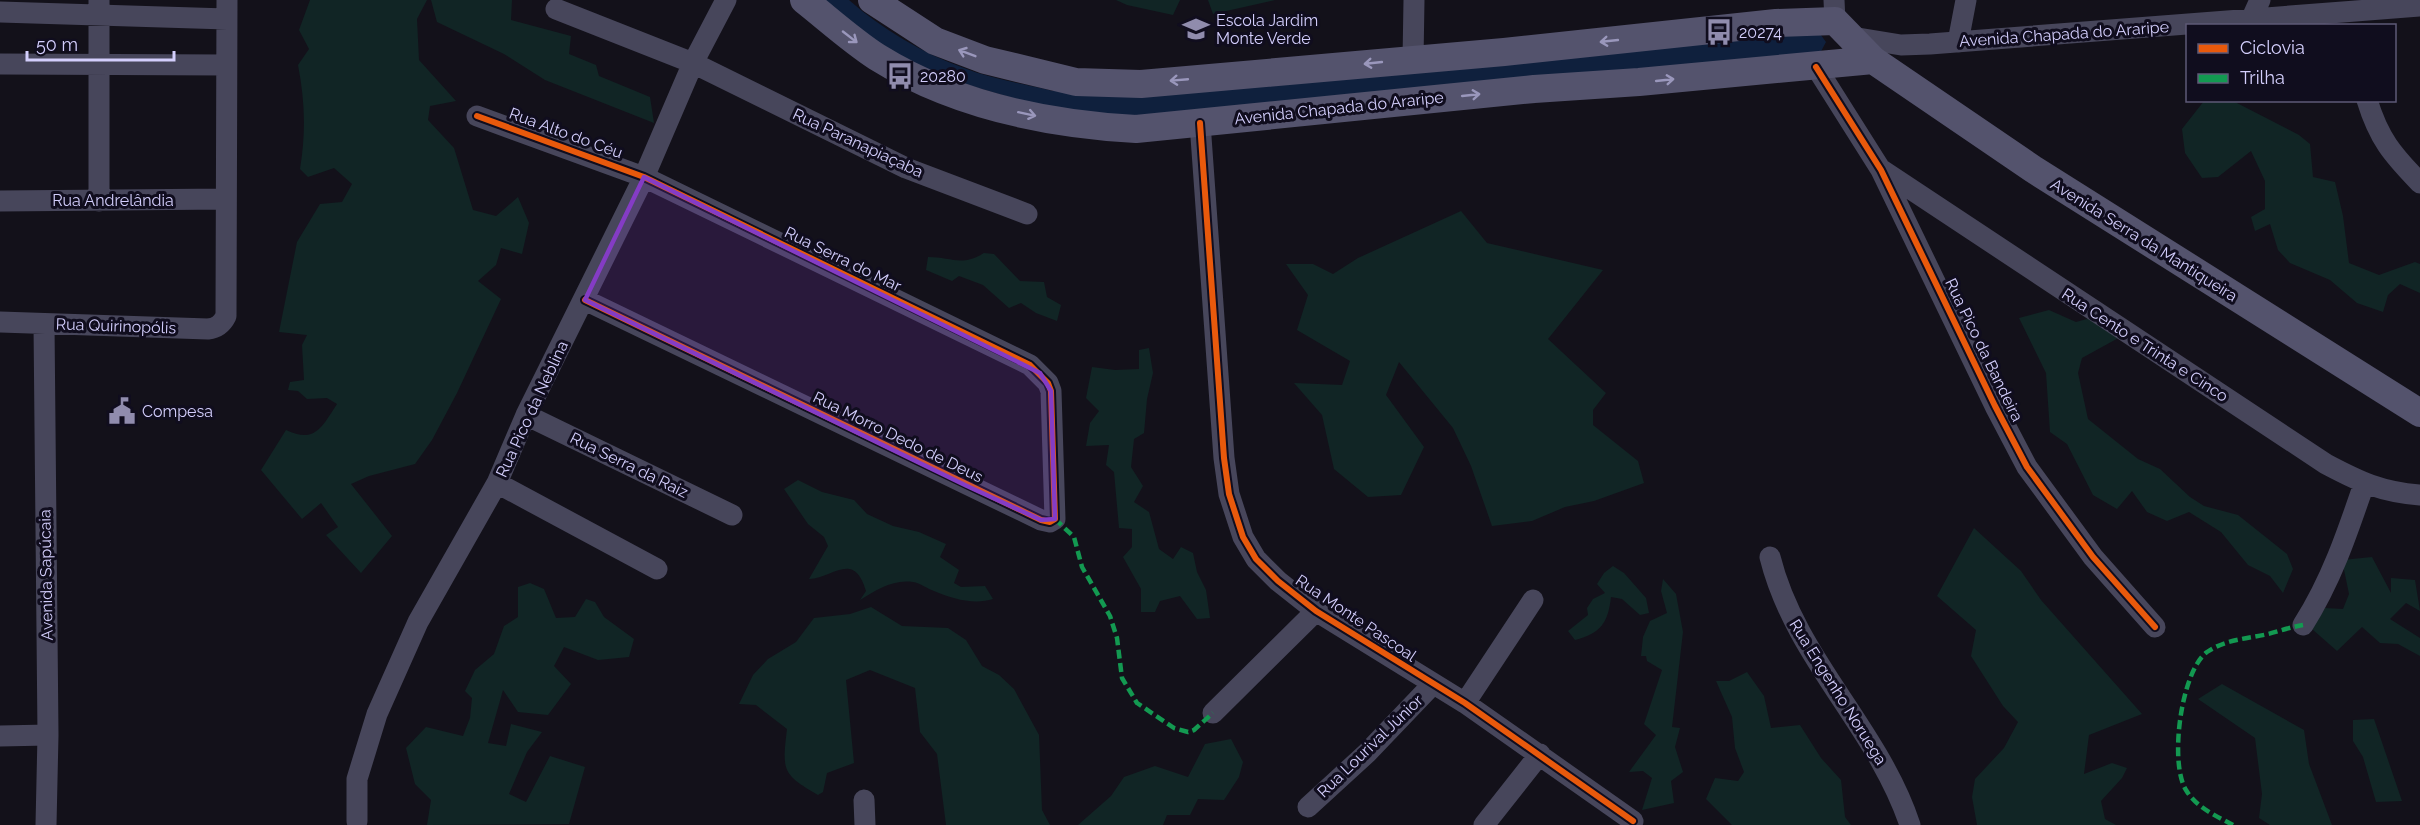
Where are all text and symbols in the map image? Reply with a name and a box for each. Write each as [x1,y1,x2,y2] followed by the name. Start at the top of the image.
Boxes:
[1216,11,1318,48] place label: Escola Jardim Monte Verde
[1181,14,1211,44] school or university icon: Escola Jardim Monte Verde
[1704,17,1734,47] bus stop icon: 20274
[1958,17,2170,51] street label: Avenida Chapada do Araripe
[1739,23,1782,42] place label: 20274
[27,24,174,62] scale bar
[2186,24,2396,102] legend
[842,30,858,43] one-way arrow
[36,34,78,55] text: 50 m
[1600,36,1620,47] one-way arrow
[2240,37,2305,58] text: Ciclovia
[959,47,977,58] one-way arrow
[1364,58,1384,69] one-way arrow
[885,61,915,91] bus stop icon: 20280
[920,67,966,86] place label: 20280
[2240,67,2285,88] text: Trilha
[1655,74,1675,85] one-way arrow
[1170,75,1190,86] one-way arrow
[1233,88,1445,128] street label: Avenida Chapada do Araripe
[1460,89,1480,100] one-way arrow
[507,104,625,162] street label: Rua Alto do Céu
[790,104,926,182] street label: Rua Paranapiaçaba
[1016,109,1036,120] one-way arrow
[2047,175,2241,305] street label: Avenida Serra da Mantiqueira
[52,191,174,210] street label: Rua Andrelândia
[782,222,905,296] street label: Rua Serra do Mar
[1941,275,2027,425] street label: Rua Pico da Bandeira
[2058,284,2232,406] street label: Rua Cento e Trinta e Cinco
[55,314,177,338] street label: Rua Quirinopólis
[492,338,572,480] street label: Rua Pico da Neblina
[810,388,986,487] street label: Rua Morro Dedo de Deus
[107,396,137,426] public building icon: Compesa
[142,402,213,421] place label: Compesa
[567,428,691,502] street label: Rua Serra da Raiz
[35,509,57,641] street label: Avenida Sapúcaia
[1292,571,1421,666] street label: Rua Monte Pascoal
[1785,616,1891,768] street label: Rua Engenho Noruega
[1313,690,1427,801] street label: Rua Lourival Júnior

